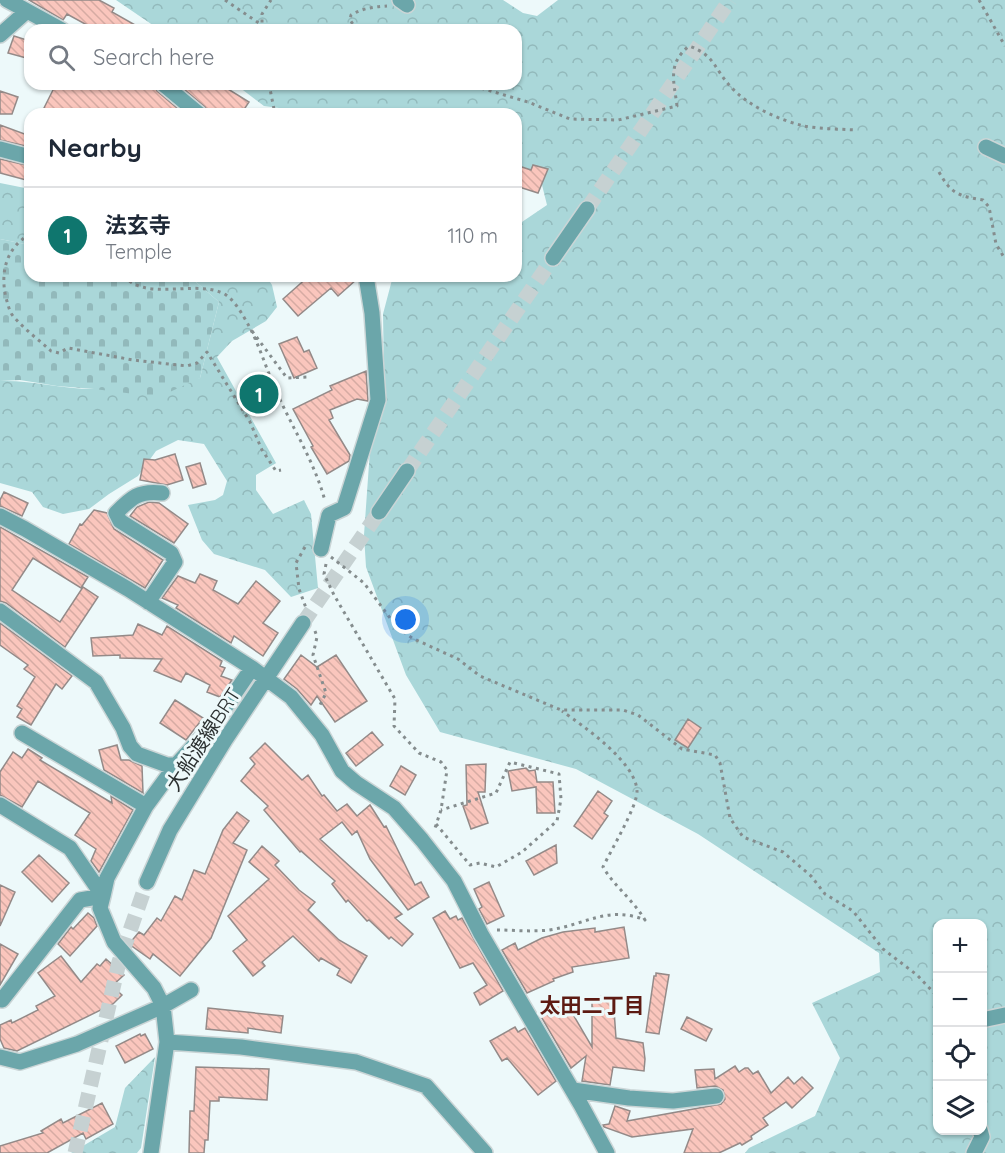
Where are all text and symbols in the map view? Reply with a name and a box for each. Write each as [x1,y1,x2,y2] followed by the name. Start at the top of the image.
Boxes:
[24,24,522,90] search box
[45,41,78,74] icon: search
[93,43,214,71] text: Search here
[48,131,142,164] text: Nearby
[105,211,171,239] text: 法玄寺
[64,223,71,248] text: 1
[448,223,498,248] text: 110 m
[105,239,172,264] text: Temple
[240,372,278,416] pin: 1
[391,605,420,634] your location
[160,683,246,795] street label: 大船渡線BRT
[933,919,987,1135] map controls
[933,919,987,973] button: +
[933,973,987,1027] button: −
[540,992,645,1018] district label: 太田二丁目
[933,1027,987,1081] button: locate
[933,1081,987,1135] button: layers

